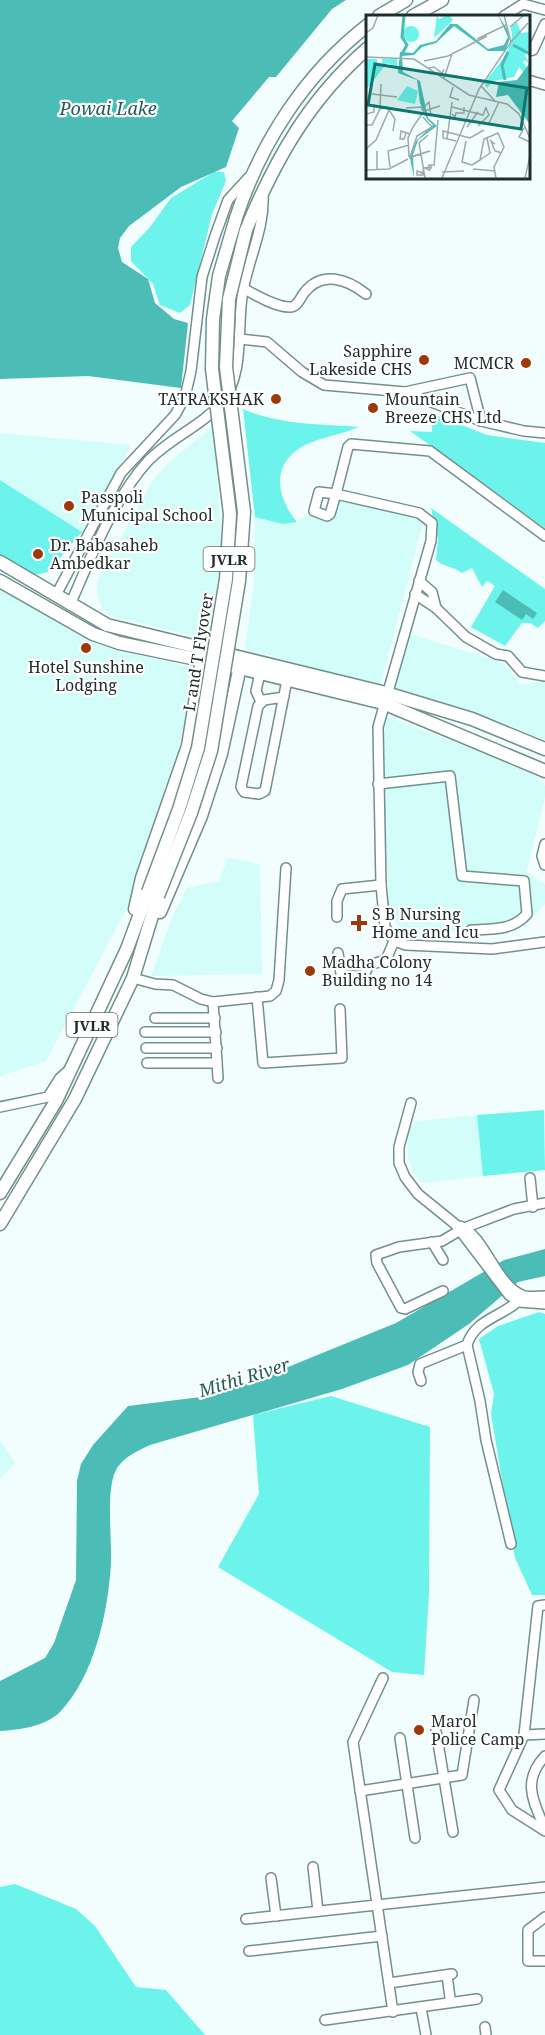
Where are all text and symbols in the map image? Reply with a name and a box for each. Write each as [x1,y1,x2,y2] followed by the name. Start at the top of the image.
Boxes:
[366,15,530,178] inset map
[58,96,157,120] water label: Powai Lake
[309,340,412,380] place label: Sapphire Lakeside CHS
[454,352,514,374] place label: MCMCR
[417,353,431,367] marker: Sapphire Lakeside CHS
[519,356,533,370] marker: MCMCR
[158,388,265,410] place label: TATRAKSHAK
[385,388,502,428] place label: Mountain Breeze CHS Ltd
[269,392,283,406] marker: TATRAKSHAK
[366,401,380,415] marker: Mountain Breeze CHS Ltd
[81,486,213,526] place label: Passpoli Municipal School
[62,499,76,513] marker: Passpoli Municipal School
[50,534,158,574] place label: Dr. Babasaheb Ambedkar
[31,547,45,561] marker: Dr. Babasaheb Ambedkar
[204,547,254,571] road number: JVLR
[178,591,218,713] street label: L and T Flyover
[79,641,93,655] marker: Hotel Sunshine Lodging
[28,656,144,696] place label: Hotel Sunshine Lodging
[372,903,479,943] place label: S B Nursing Home and Icu
[350,914,368,932] marker: S B Nursing Home and Icu
[322,951,432,991] place label: Madha Colony Building no 14
[303,964,317,978] marker: Madha Colony Building no 14
[66,1013,118,1037] road number: JVLR
[194,1352,293,1403] water label: Mithi River
[431,1710,524,1750] place label: Marol Police Camp
[412,1723,426,1737] marker: Marol Police Camp

